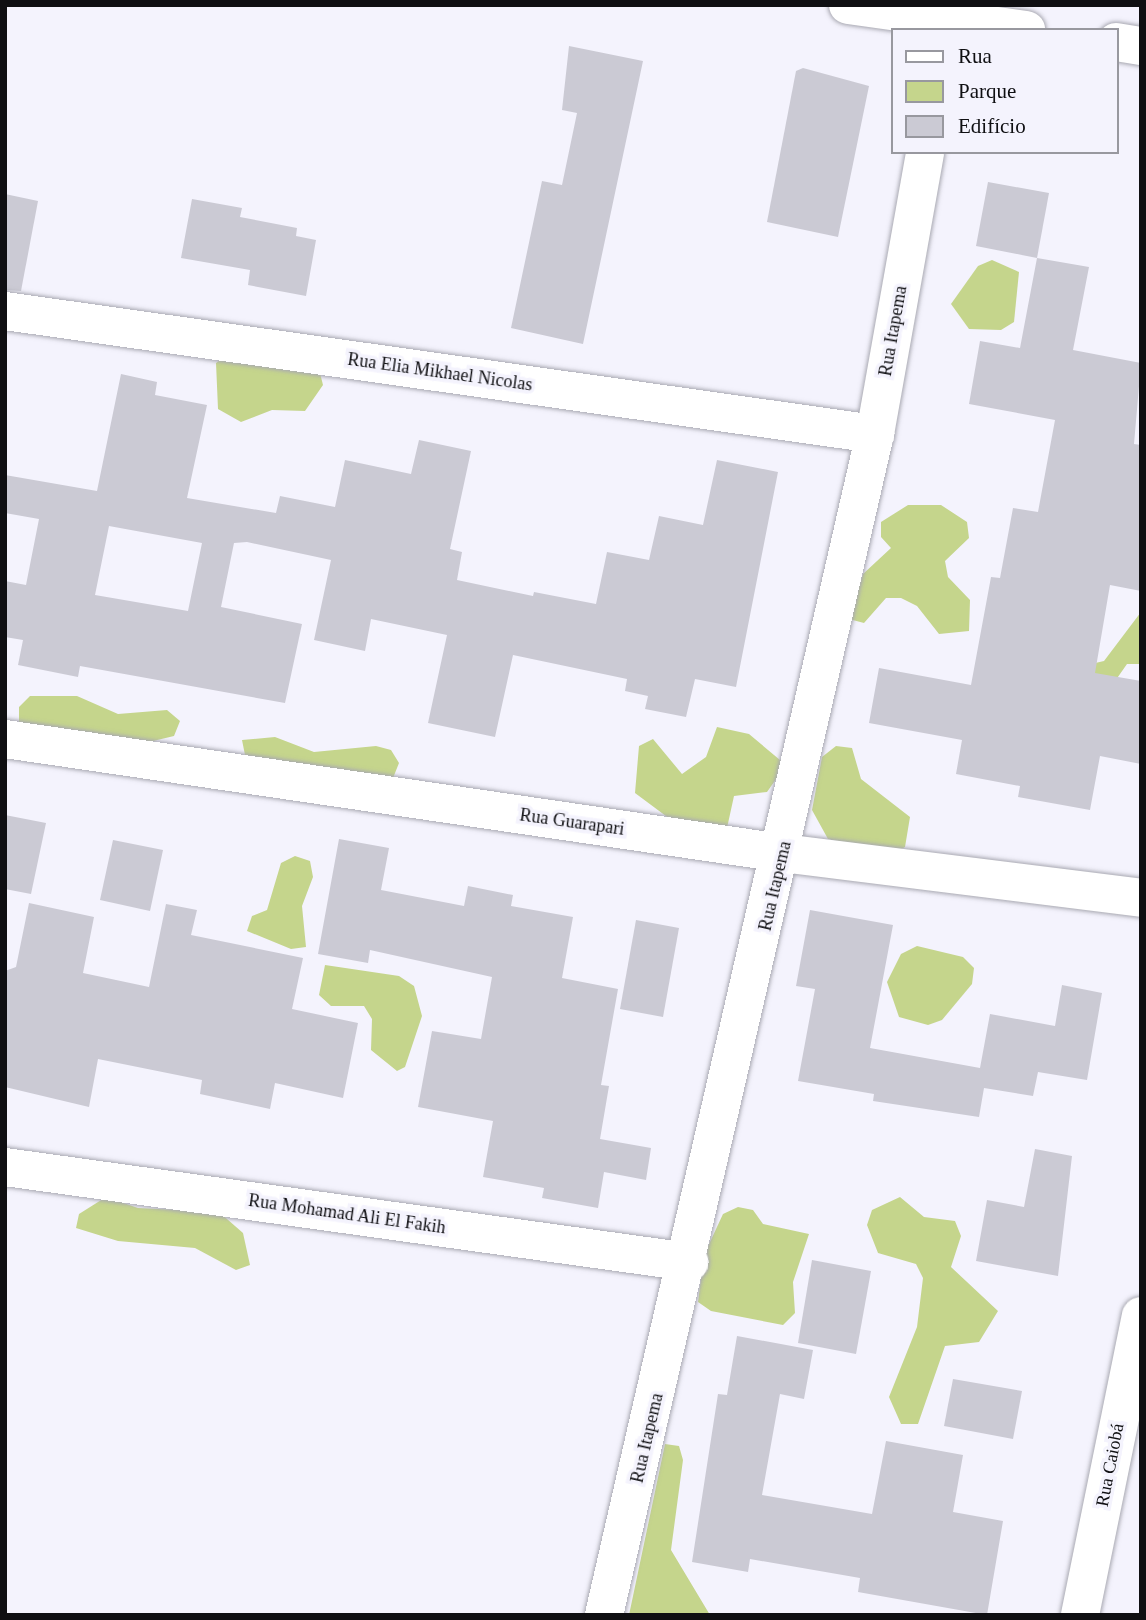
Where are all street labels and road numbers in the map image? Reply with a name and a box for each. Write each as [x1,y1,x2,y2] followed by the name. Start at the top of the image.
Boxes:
[874,284,912,378] street label: Rua Itapema
[346,348,534,396] street label: Rua Elia Mikhael Nicolas
[518,804,626,840] street label: Rua Guarapari
[754,839,796,933] street label: Rua Itapema
[246,1189,448,1239] street label: Rua Mohamad Ali El Fakih
[626,1391,668,1485] street label: Rua Itapema
[1091,1421,1129,1509] street label: Rua Caiobá

